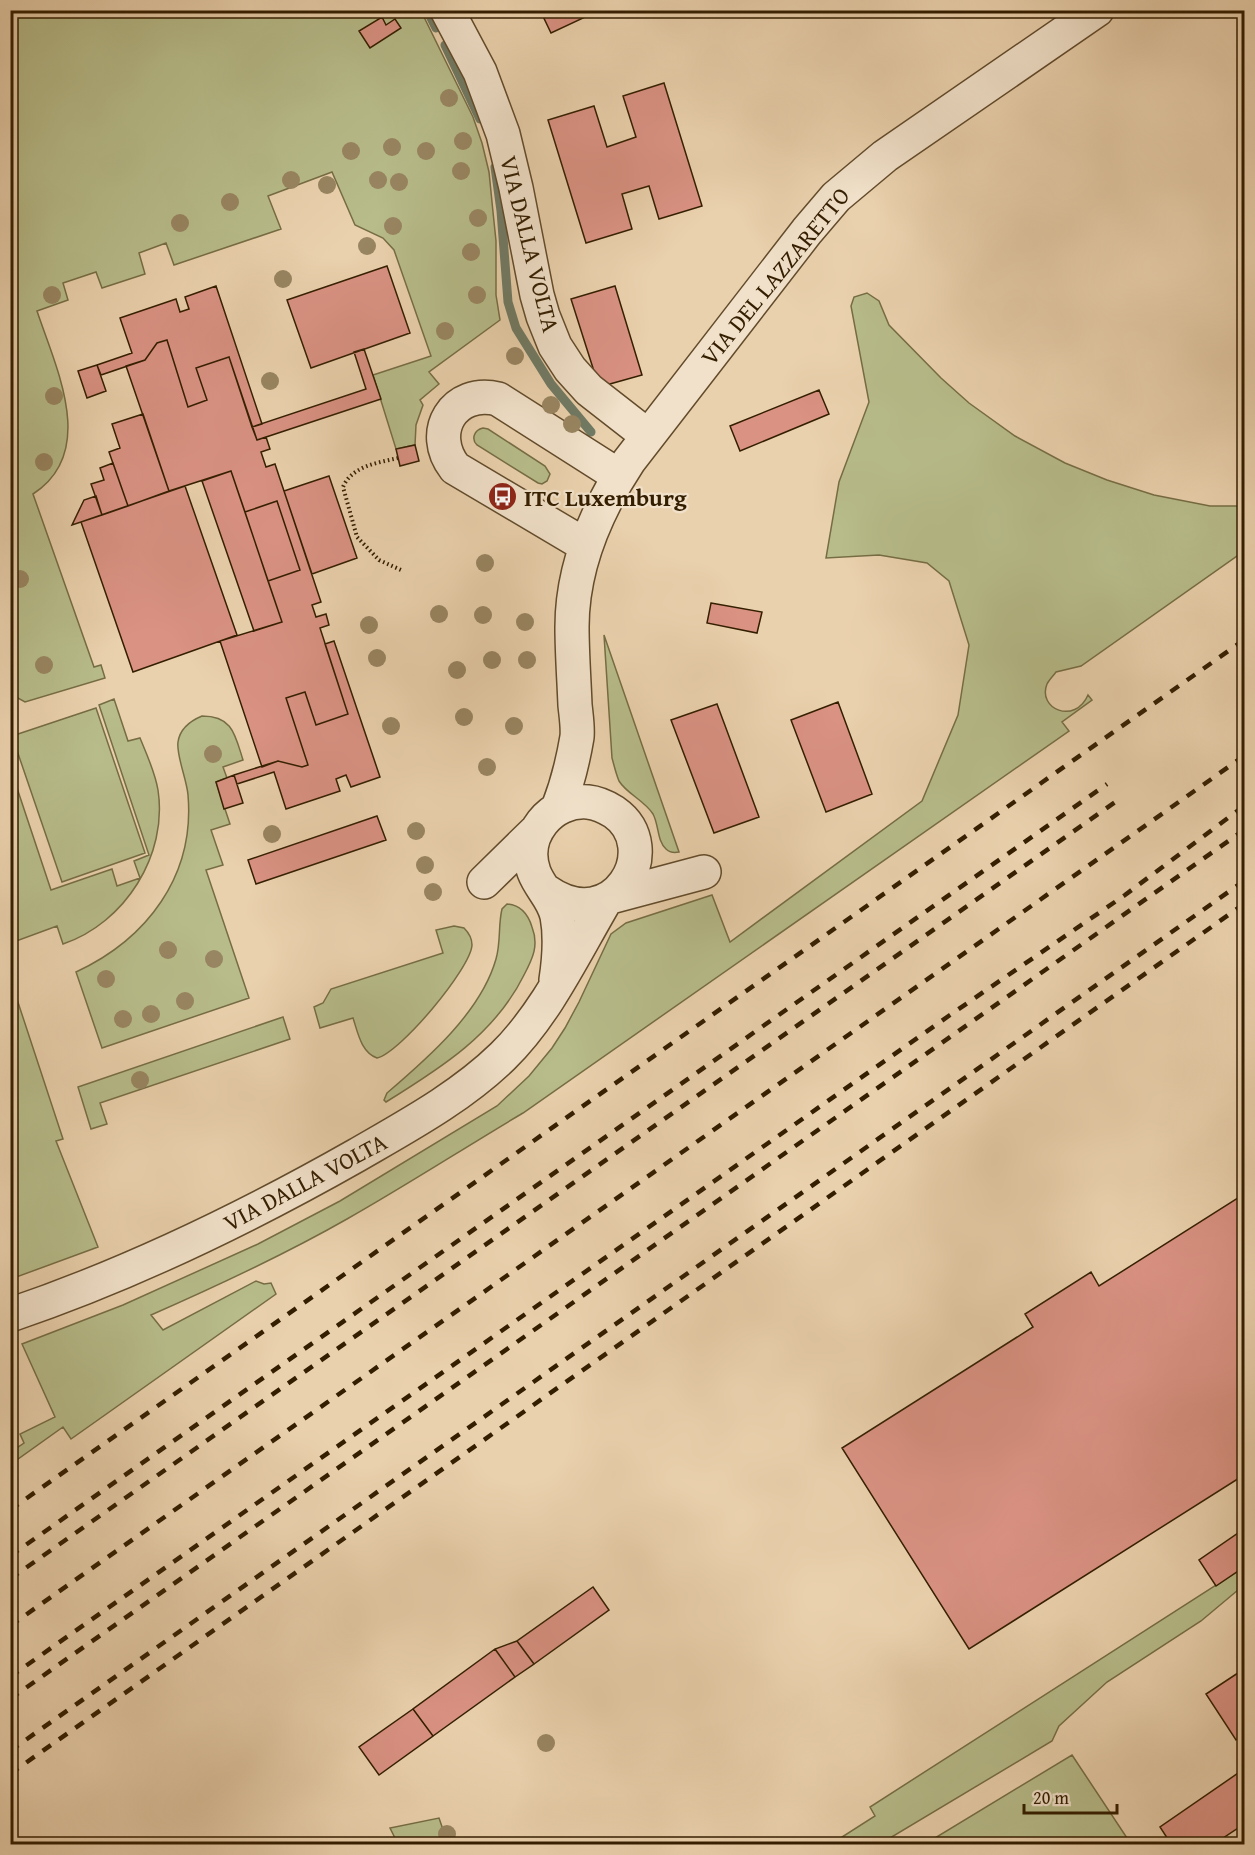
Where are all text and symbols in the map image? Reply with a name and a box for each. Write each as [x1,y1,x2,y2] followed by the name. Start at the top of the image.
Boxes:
[491,152,569,336] street label: VIA DALLA VOLTA
[692,179,858,373] street label: VIA DEL LAZZARETTO
[524,480,687,515] place label: ITC Luxemburg
[487,481,519,513] bus stop icon: ITC Luxemburg
[217,1124,393,1240] street label: VIA DALLA VOLTA
[1024,1777,1117,1815] scale bar
[1033,1784,1069,1811] text: 20 m

